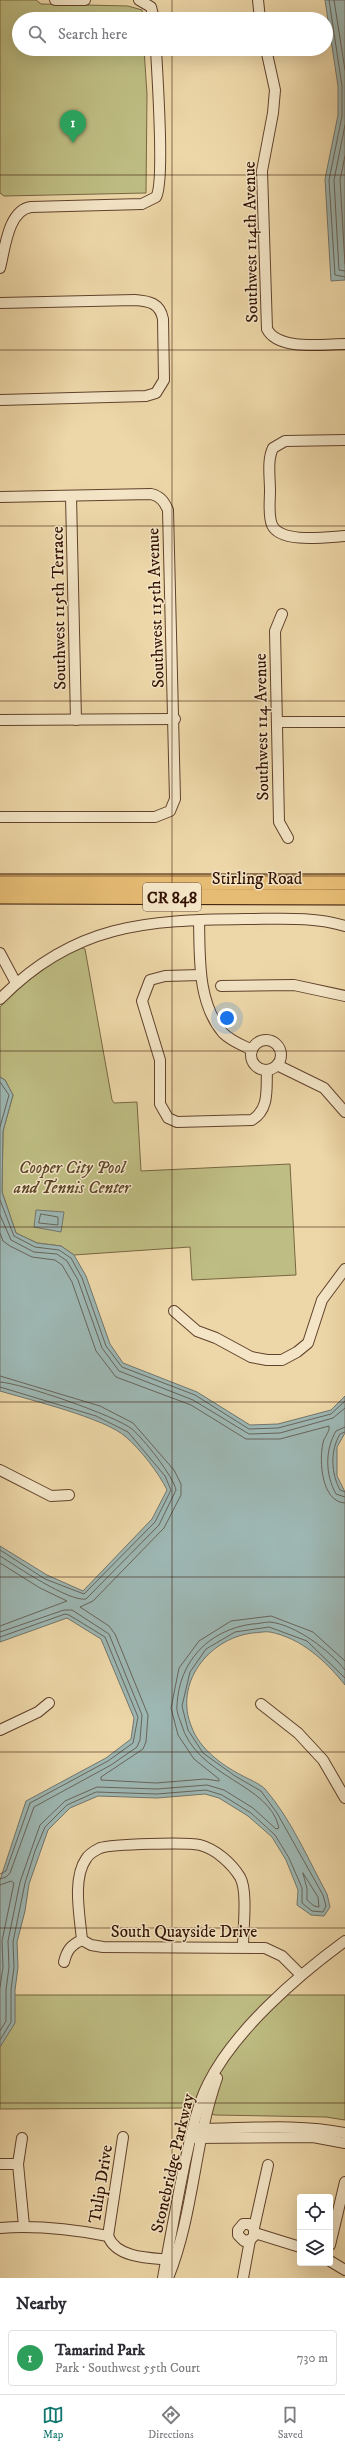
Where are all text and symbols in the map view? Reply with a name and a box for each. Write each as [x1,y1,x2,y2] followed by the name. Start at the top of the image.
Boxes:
[12,12,333,56] search box
[26,23,48,45] icon: search
[58,25,127,44] text: Search here
[60,110,86,143] pin: 1
[239,161,263,323] street label: Southwest 114th Avenue
[47,526,71,690] street label: Southwest 115th Terrace
[142,528,170,688] street label: Southwest 115th Avenue
[250,653,274,801] street label: Southwest 114 Avenue
[212,868,303,890] street label: Stirling Road
[143,883,201,911] road number: CR 848
[217,1008,237,1028] your location
[13,1157,132,1199] park label: Cooper City Pool and Tennis Center
[111,1921,257,1943] street label: South Quayside Drive
[146,2091,200,2235] street label: Stonebridge Parkway
[84,2143,118,2225] street label: Tulip Drive
[297,2194,333,2266] map controls
[297,2194,333,2230] button: locate
[297,2230,333,2266] button: layers
[16,2293,66,2315] text: Nearby
[55,2341,145,2360] text: Tamarind Park
[28,2350,32,2366] text: 1
[297,2350,328,2366] text: 730 m
[55,2360,200,2376] text: Park · Southwest 55th Court
[42,2404,64,2442] tab: Map
[148,2404,194,2442] tab: Directions
[278,2404,303,2442] tab: Saved

